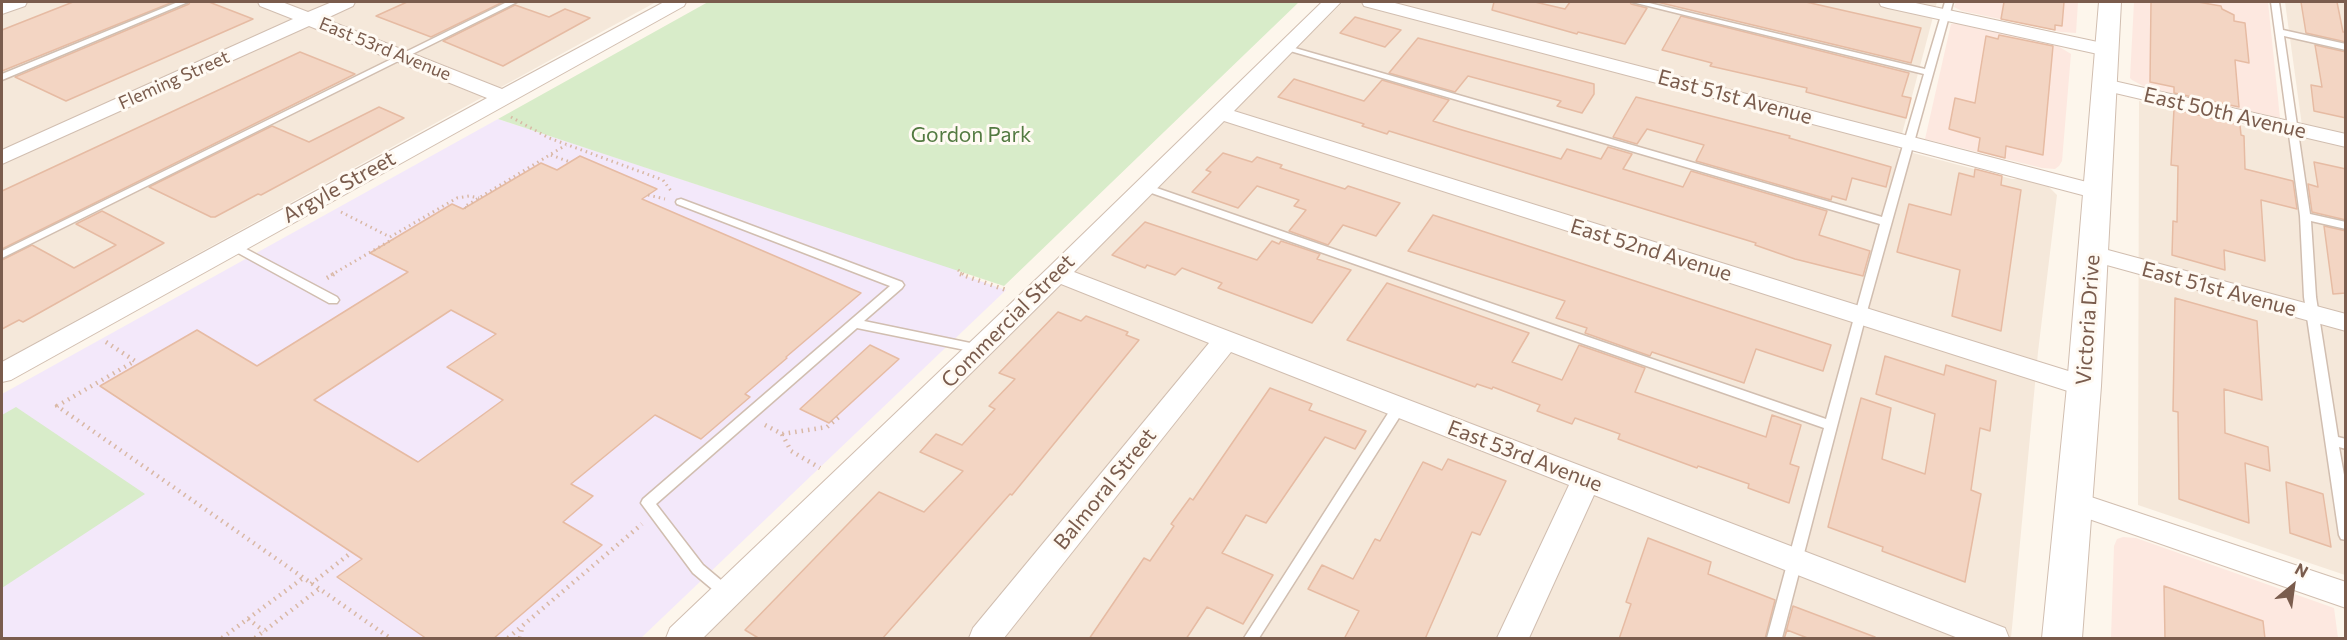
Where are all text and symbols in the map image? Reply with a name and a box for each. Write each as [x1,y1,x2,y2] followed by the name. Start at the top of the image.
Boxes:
[316,13,454,85] street label: East 53rd Avenue
[115,46,233,114] street label: Fleming Street
[1655,64,1815,130] street label: East 51st Avenue
[2141,82,2309,144] street label: East 50th Avenue
[911,122,1031,148] park label: Gordon Park
[278,146,400,228] street label: Argyle Street
[1567,213,1735,287] street label: East 52nd Avenue
[936,249,1080,393] street label: Commercial Street
[2071,254,2105,386] street label: Victoria Drive
[2139,256,2299,322] street label: East 51st Avenue
[1444,415,1606,497] street label: East 53rd Avenue
[1048,423,1162,555] street label: Balmoral Street
[2263,556,2323,616] north arrow
[2292,559,2312,581] text: N

